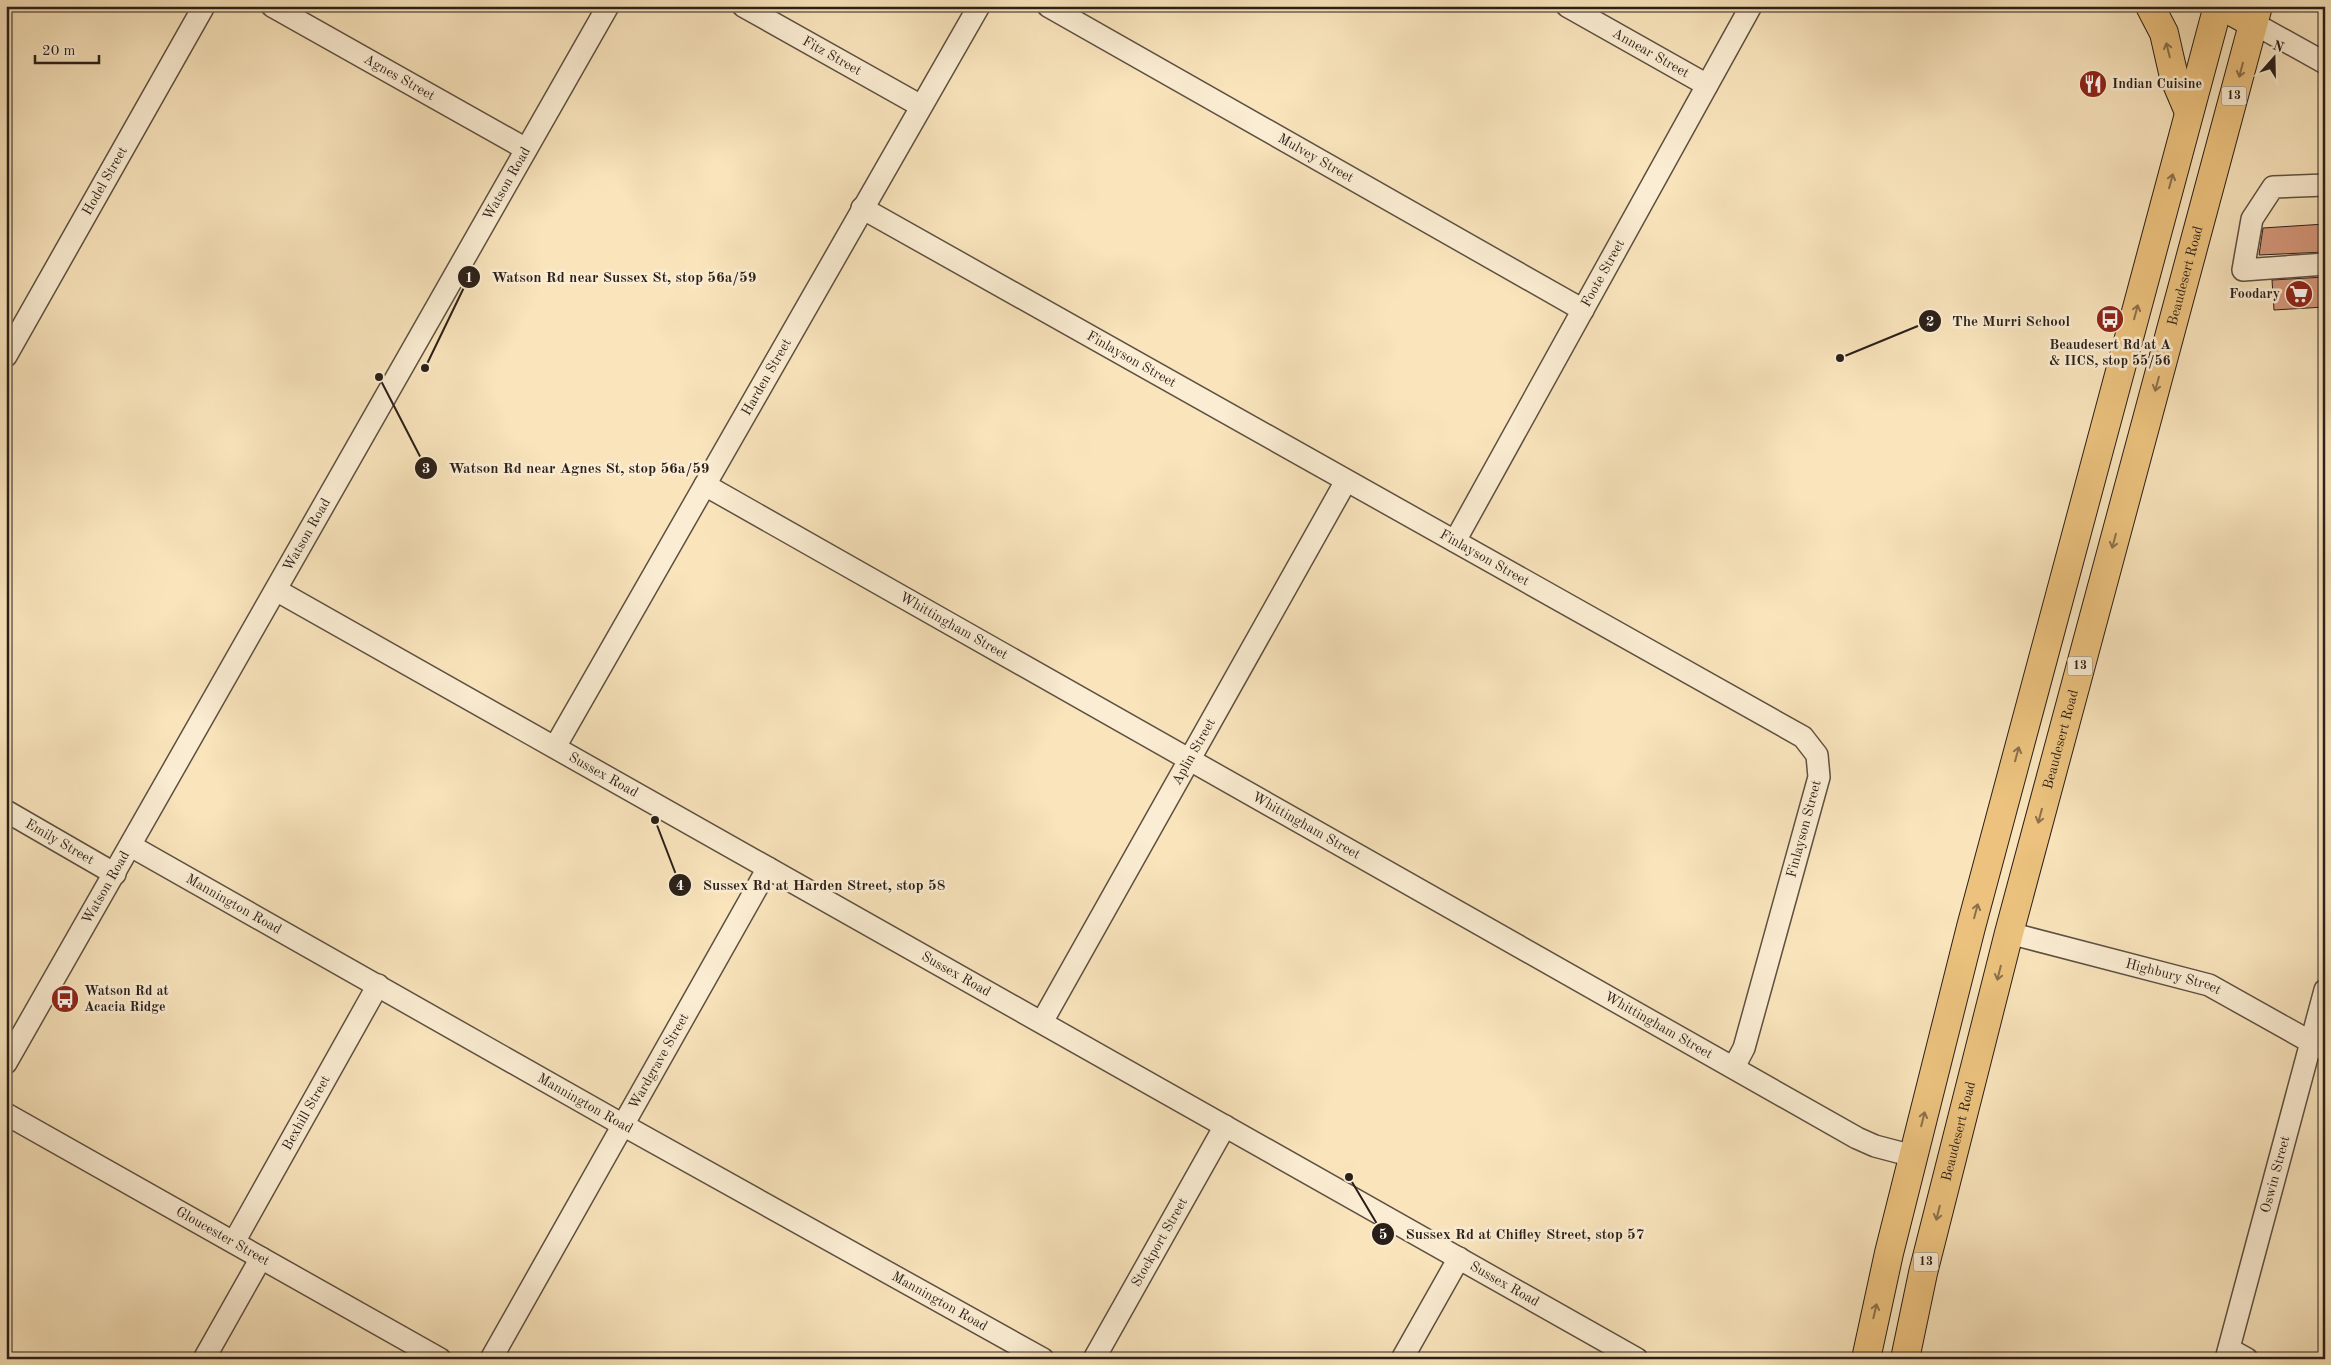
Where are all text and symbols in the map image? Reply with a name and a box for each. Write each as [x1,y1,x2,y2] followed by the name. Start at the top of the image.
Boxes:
[1610,26,1692,80] street label: Annear Street
[35,32,99,64] scale bar
[2248,32,2298,82] north arrow
[800,34,864,78] street label: Fitz Street
[2271,38,2286,55] text: N
[2163,42,2172,58] one-way arrow
[42,44,76,59] text: 20 m
[361,52,437,103] street label: Agnes Street
[2236,62,2245,78] one-way arrow
[2078,69,2108,99] restaurant icon: Indian Cuisine
[2112,77,2202,91] place label: Indian Cuisine
[2222,86,2246,105] road number: 13
[1276,131,1356,185] street label: Mulvey Street
[80,144,130,218] street label: Hodel Street
[481,145,533,222] street label: Watson Road
[2166,173,2176,189] one-way arrow
[2165,224,2206,327] street label: Beaudesert Road
[1579,237,1627,309] street label: Foote Street
[456,262,766,292] callout: Watson Rd near Sussex St, stop 56a/59
[465,271,473,286] text: 1
[492,271,757,286] text: Watson Rd near Sussex St, stop 56a/59
[2284,279,2314,309] supermarket icon: Foodary
[2229,287,2280,301] place label: Foodary
[2095,304,2125,334] bus stop icon: Beaudesert Rd at A & IICS, stop 55/56
[2131,305,2141,321] one-way arrow
[1917,306,2080,336] callout: The Murri School
[1926,315,1934,330] text: 2
[1952,315,2070,330] text: The Murri School
[1084,329,1179,390] street label: Finlayson Street
[739,336,794,418] street label: Harden Street
[2049,338,2171,369] place label: Beaudesert Rd at A & IICS, stop 55/56
[2151,376,2161,392] one-way arrow
[413,453,719,483] callout: Watson Rd near Agnes St, stop 56a/59
[422,462,430,477] text: 3
[448,462,710,477] text: Watson Rd near Agnes St, stop 56a/59
[281,496,333,574] street label: Watson Road
[1437,527,1532,589] street label: Finlayson Street
[2109,533,2118,549] one-way arrow
[897,590,1010,662] street label: Whittingham Street
[2068,656,2092,676] road number: 13
[2041,688,2081,791] street label: Beaudesert Road
[1170,716,1218,788] street label: Aplin Street
[2013,746,2023,762] one-way arrow
[566,750,640,800] street label: Sussex Road
[1784,779,1824,879] street label: Finlayson Street
[1250,790,1363,862] street label: Whittingham Street
[2035,808,2044,824] one-way arrow
[23,817,97,867] street label: Emily Street
[80,849,132,926] street label: Watson Road
[668,870,955,900] callout: Sussex Rd at Harden Street, stop 58
[184,872,284,937] street label: Mannington Road
[676,879,684,894] text: 4
[703,879,946,894] text: Sussex Rd at Harden Street, stop 58
[1971,903,1981,919] one-way arrow
[919,949,993,999] street label: Sussex Road
[2124,957,2224,997] street label: Highbury Street
[1993,965,2003,981] one-way arrow
[50,984,80,1014] bus stop icon: Watson Rd at Acacia Ridge
[84,984,169,1014] place label: Watson Rd at Acacia Ridge
[1602,989,1715,1062] street label: Whittingham Street
[626,1011,692,1112] street label: Wardgrave Street
[535,1071,635,1136] street label: Mannington Road
[280,1073,333,1153] street label: Bexhill Street
[1939,1080,1978,1183] street label: Beaudesert Road
[1919,1112,1928,1128] one-way arrow
[2258,1134,2293,1215] street label: Oswin Street
[1129,1195,1190,1289] street label: Stockport Street
[174,1204,272,1268] street label: Gloucester Street
[1933,1204,1942,1220] one-way arrow
[1370,1219,1654,1249] callout: Sussex Rd at Chifley Street, stop 57
[1379,1228,1387,1243] text: 5
[1406,1228,1644,1243] text: Sussex Rd at Chifley Street, stop 57
[1914,1252,1938,1272] road number: 13
[1467,1259,1542,1309] street label: Sussex Road
[889,1269,990,1334] street label: Mannington Road
[1871,1303,1880,1319] one-way arrow

